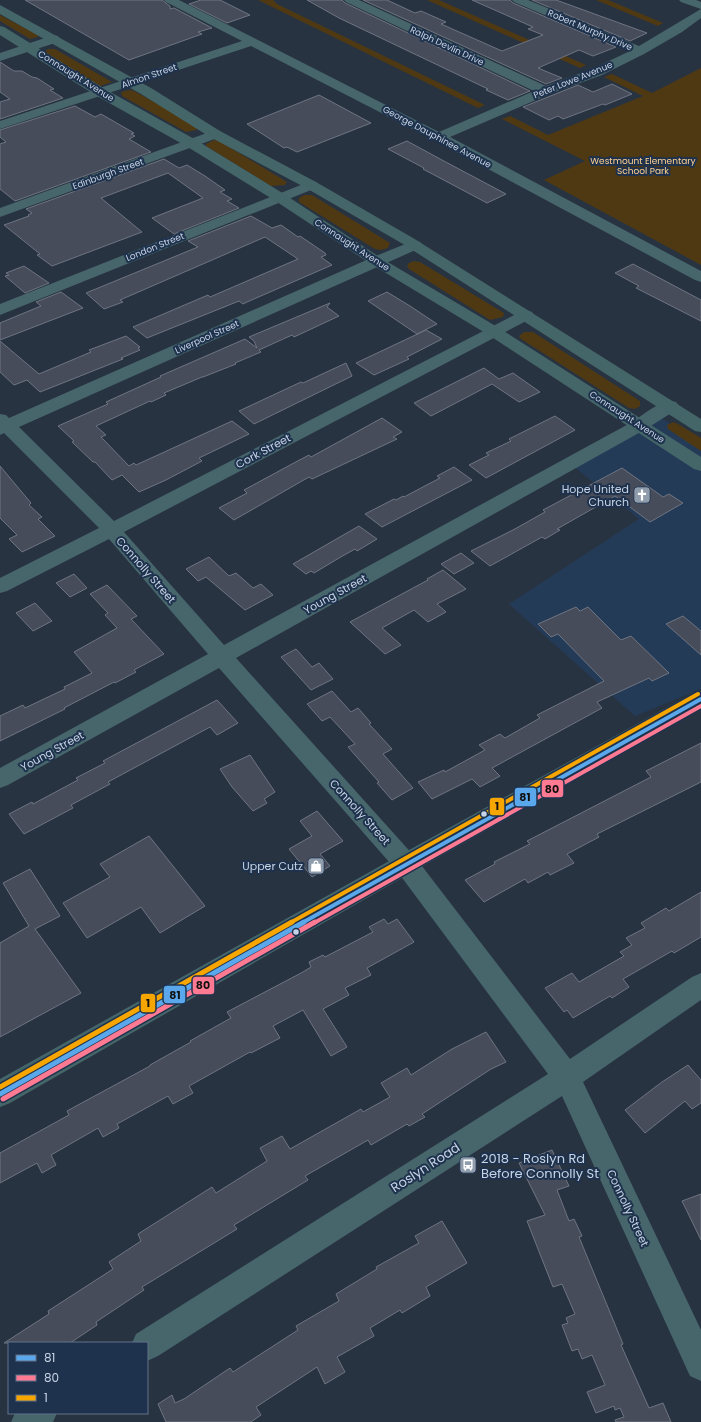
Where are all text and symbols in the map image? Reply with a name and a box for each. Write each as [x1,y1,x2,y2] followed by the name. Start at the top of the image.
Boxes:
[546,7,634,53] street label: Robert Murphy Drive
[408,24,486,69] street label: Ralph Devlin Drive
[36,48,117,104] street label: Connaught Avenue
[532,59,615,101] street label: Peter Lowe Avenue
[120,61,178,91] street label: Almon Street
[381,103,494,171] street label: George Dauphinee Avenue
[590,155,696,177] park label: Westmount Elementary School Park
[71,156,145,192] street label: Edinburgh Street
[312,216,392,274] street label: Connaught Avenue
[124,230,186,264] street label: London Street
[173,318,241,356] street label: Liverpool Street
[587,388,667,446] street label: Connaught Avenue
[233,430,293,472] street label: Cork Street
[562,481,629,510] place label: Hope United Church
[632,485,652,505] church icon: Hope United Church
[113,533,179,607] street label: Connolly Street
[300,570,370,618] street label: Young Street
[17,727,87,775] street label: Young Street
[326,776,394,848] street label: Connolly Street
[541,779,564,798] line badge: 80
[545,781,559,797] text: 80
[514,787,537,807] line badge: 81
[519,789,531,805] text: 81
[489,797,505,816] line badge: 1
[495,798,499,814] text: 1
[479,809,489,819] unlabelled marker
[306,856,326,876] shop icon: Upper Cutz
[242,858,303,874] place label: Upper Cutz
[291,927,301,937] unlabelled marker
[192,976,215,995] line badge: 80
[196,977,210,993] text: 80
[163,985,186,1004] line badge: 81
[169,987,181,1003] text: 81
[140,993,156,1013] line badge: 1
[146,995,150,1011] text: 1
[387,1138,464,1197] street label: Roslyn Road
[481,1149,599,1183] place label: 2018 - Roslyn Rd Before Connolly St
[458,1155,478,1175] bus stop icon: 2018 - Roslyn Rd Before Connolly St
[603,1167,653,1249] street label: Connolly Street
[8,1342,148,1414] legend
[44,1349,55,1366] text: 81
[44,1369,59,1386] text: 80
[44,1389,48,1406] text: 1

